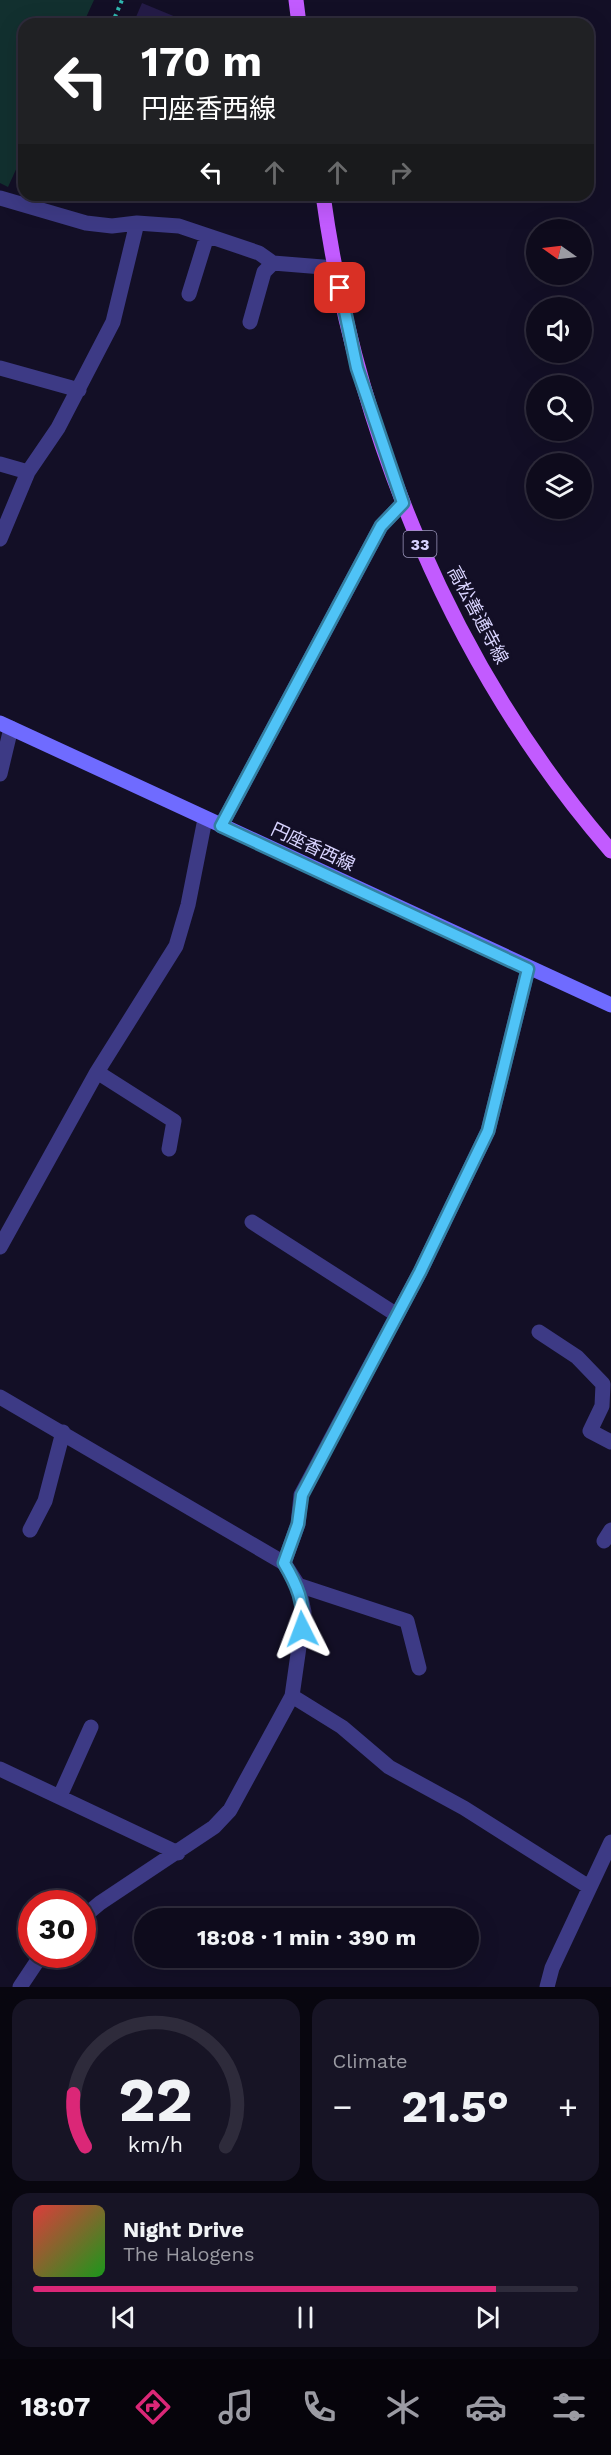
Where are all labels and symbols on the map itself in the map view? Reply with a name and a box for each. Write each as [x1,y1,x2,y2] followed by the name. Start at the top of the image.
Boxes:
[526,219,592,285] north arrow
[314,262,365,313] pin
[404,531,436,557] road number: 33
[444,562,513,667] street label: 高松善通寺線
[268,818,358,875] street label: 円座香西線
[270,1597,334,1661] position arrow
[18,1890,96,1968] speed limit sign: 30

